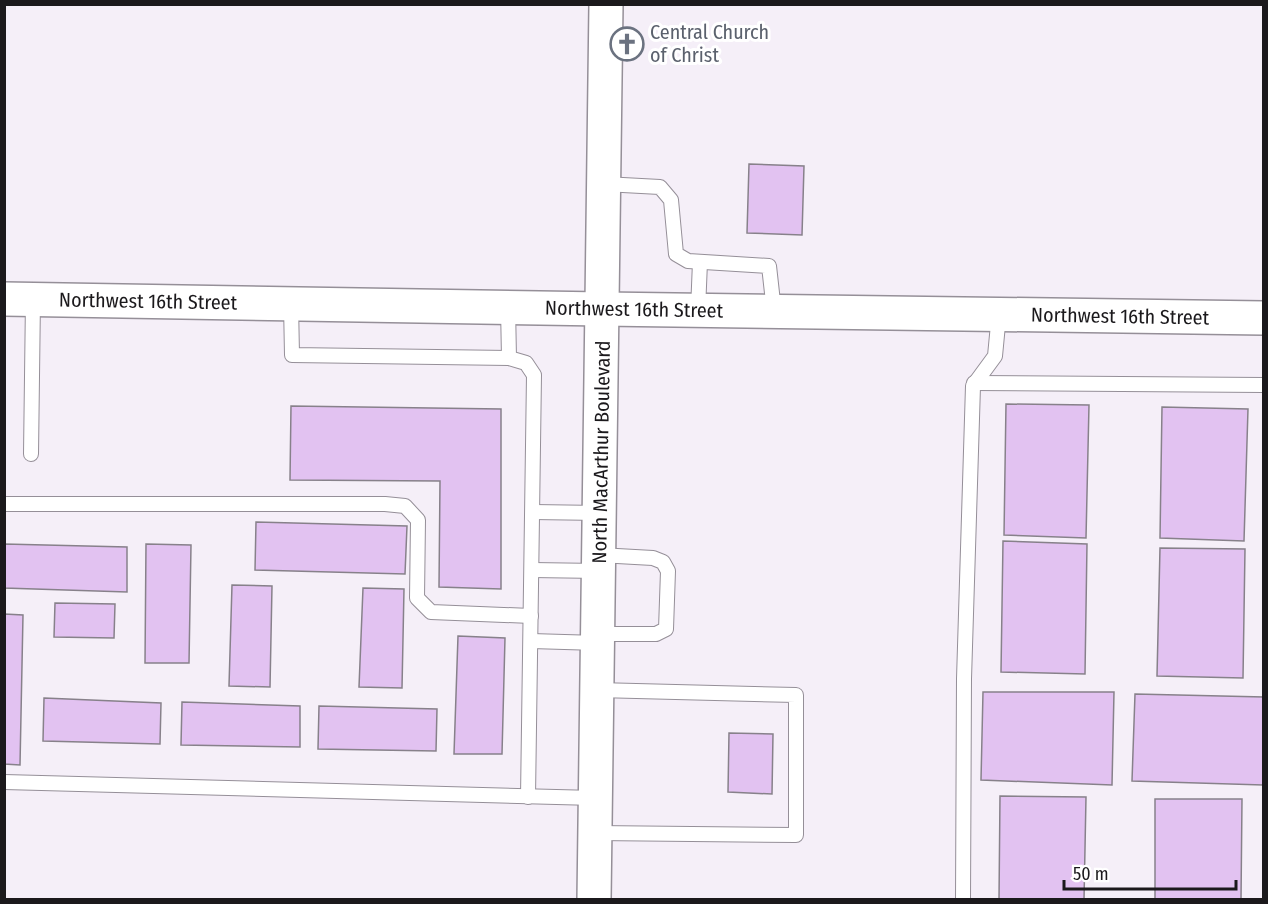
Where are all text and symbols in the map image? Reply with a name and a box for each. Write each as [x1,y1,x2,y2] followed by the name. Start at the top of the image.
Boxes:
[650,20,769,67] place label: Central Church of Christ
[609,26,645,62] church icon: Central Church of Christ
[59,287,238,315] street label: Northwest 16th Street
[545,295,724,323] street label: Northwest 16th Street
[1031,302,1210,330] street label: Northwest 16th Street
[587,340,615,564] street label: North MacArthur Boulevard
[1064,853,1236,891] scale bar
[1073,863,1109,885] text: 50 m

